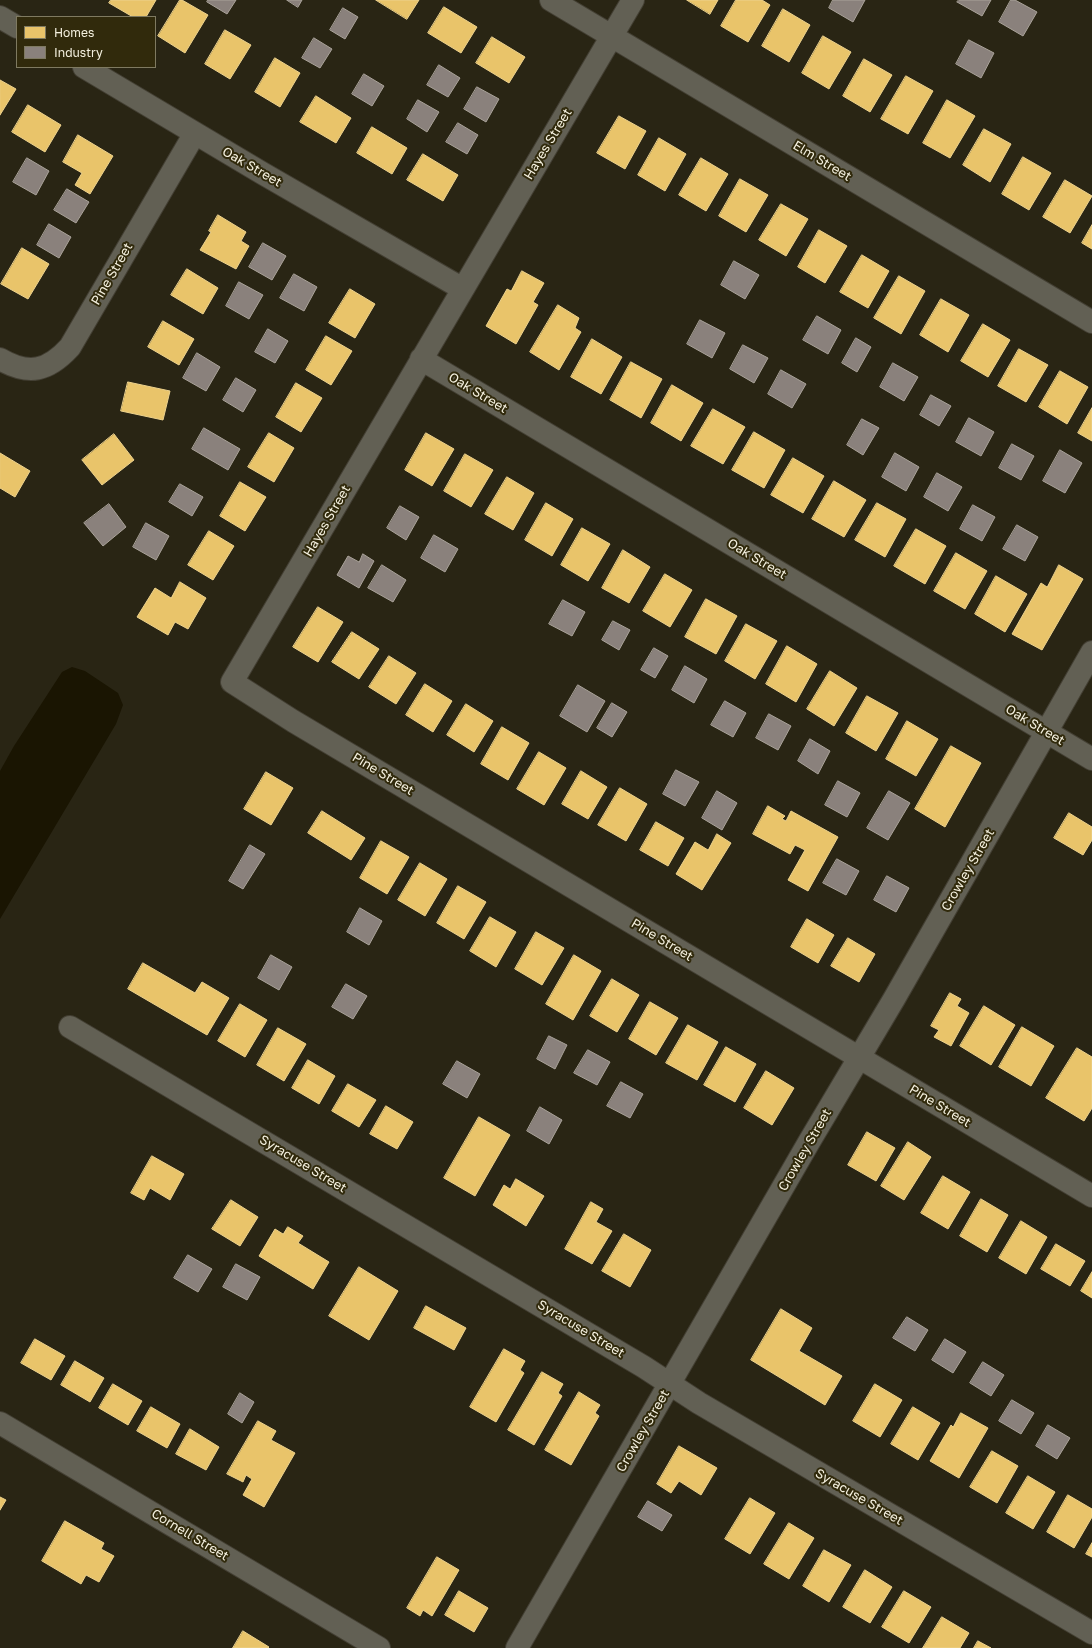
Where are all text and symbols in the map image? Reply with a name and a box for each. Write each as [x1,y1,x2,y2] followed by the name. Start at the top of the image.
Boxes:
[16,16,156,68] legend
[54,25,94,40] text: Homes
[54,45,103,60] text: Industry
[521,106,575,182] street label: Hayes Street
[790,137,854,185] street label: Elm Street
[220,144,284,190] street label: Oak Street
[88,240,136,308] street label: Pine Street
[446,369,510,417] street label: Oak Street
[300,482,354,560] street label: Hayes Street
[725,535,789,583] street label: Oak Street
[1003,701,1067,749] street label: Oak Street
[349,749,417,799] street label: Pine Street
[938,826,998,914] street label: Crowley Street
[628,915,696,965] street label: Pine Street
[906,1081,974,1131] street label: Pine Street
[775,1106,835,1194] street label: Crowley Street
[257,1132,349,1196] street label: Syracuse Street
[535,1297,627,1361] street label: Syracuse Street
[613,1387,673,1475] street label: Crowley Street
[812,1466,906,1528] street label: Syracuse Street
[149,1506,231,1564] street label: Cornell Street

